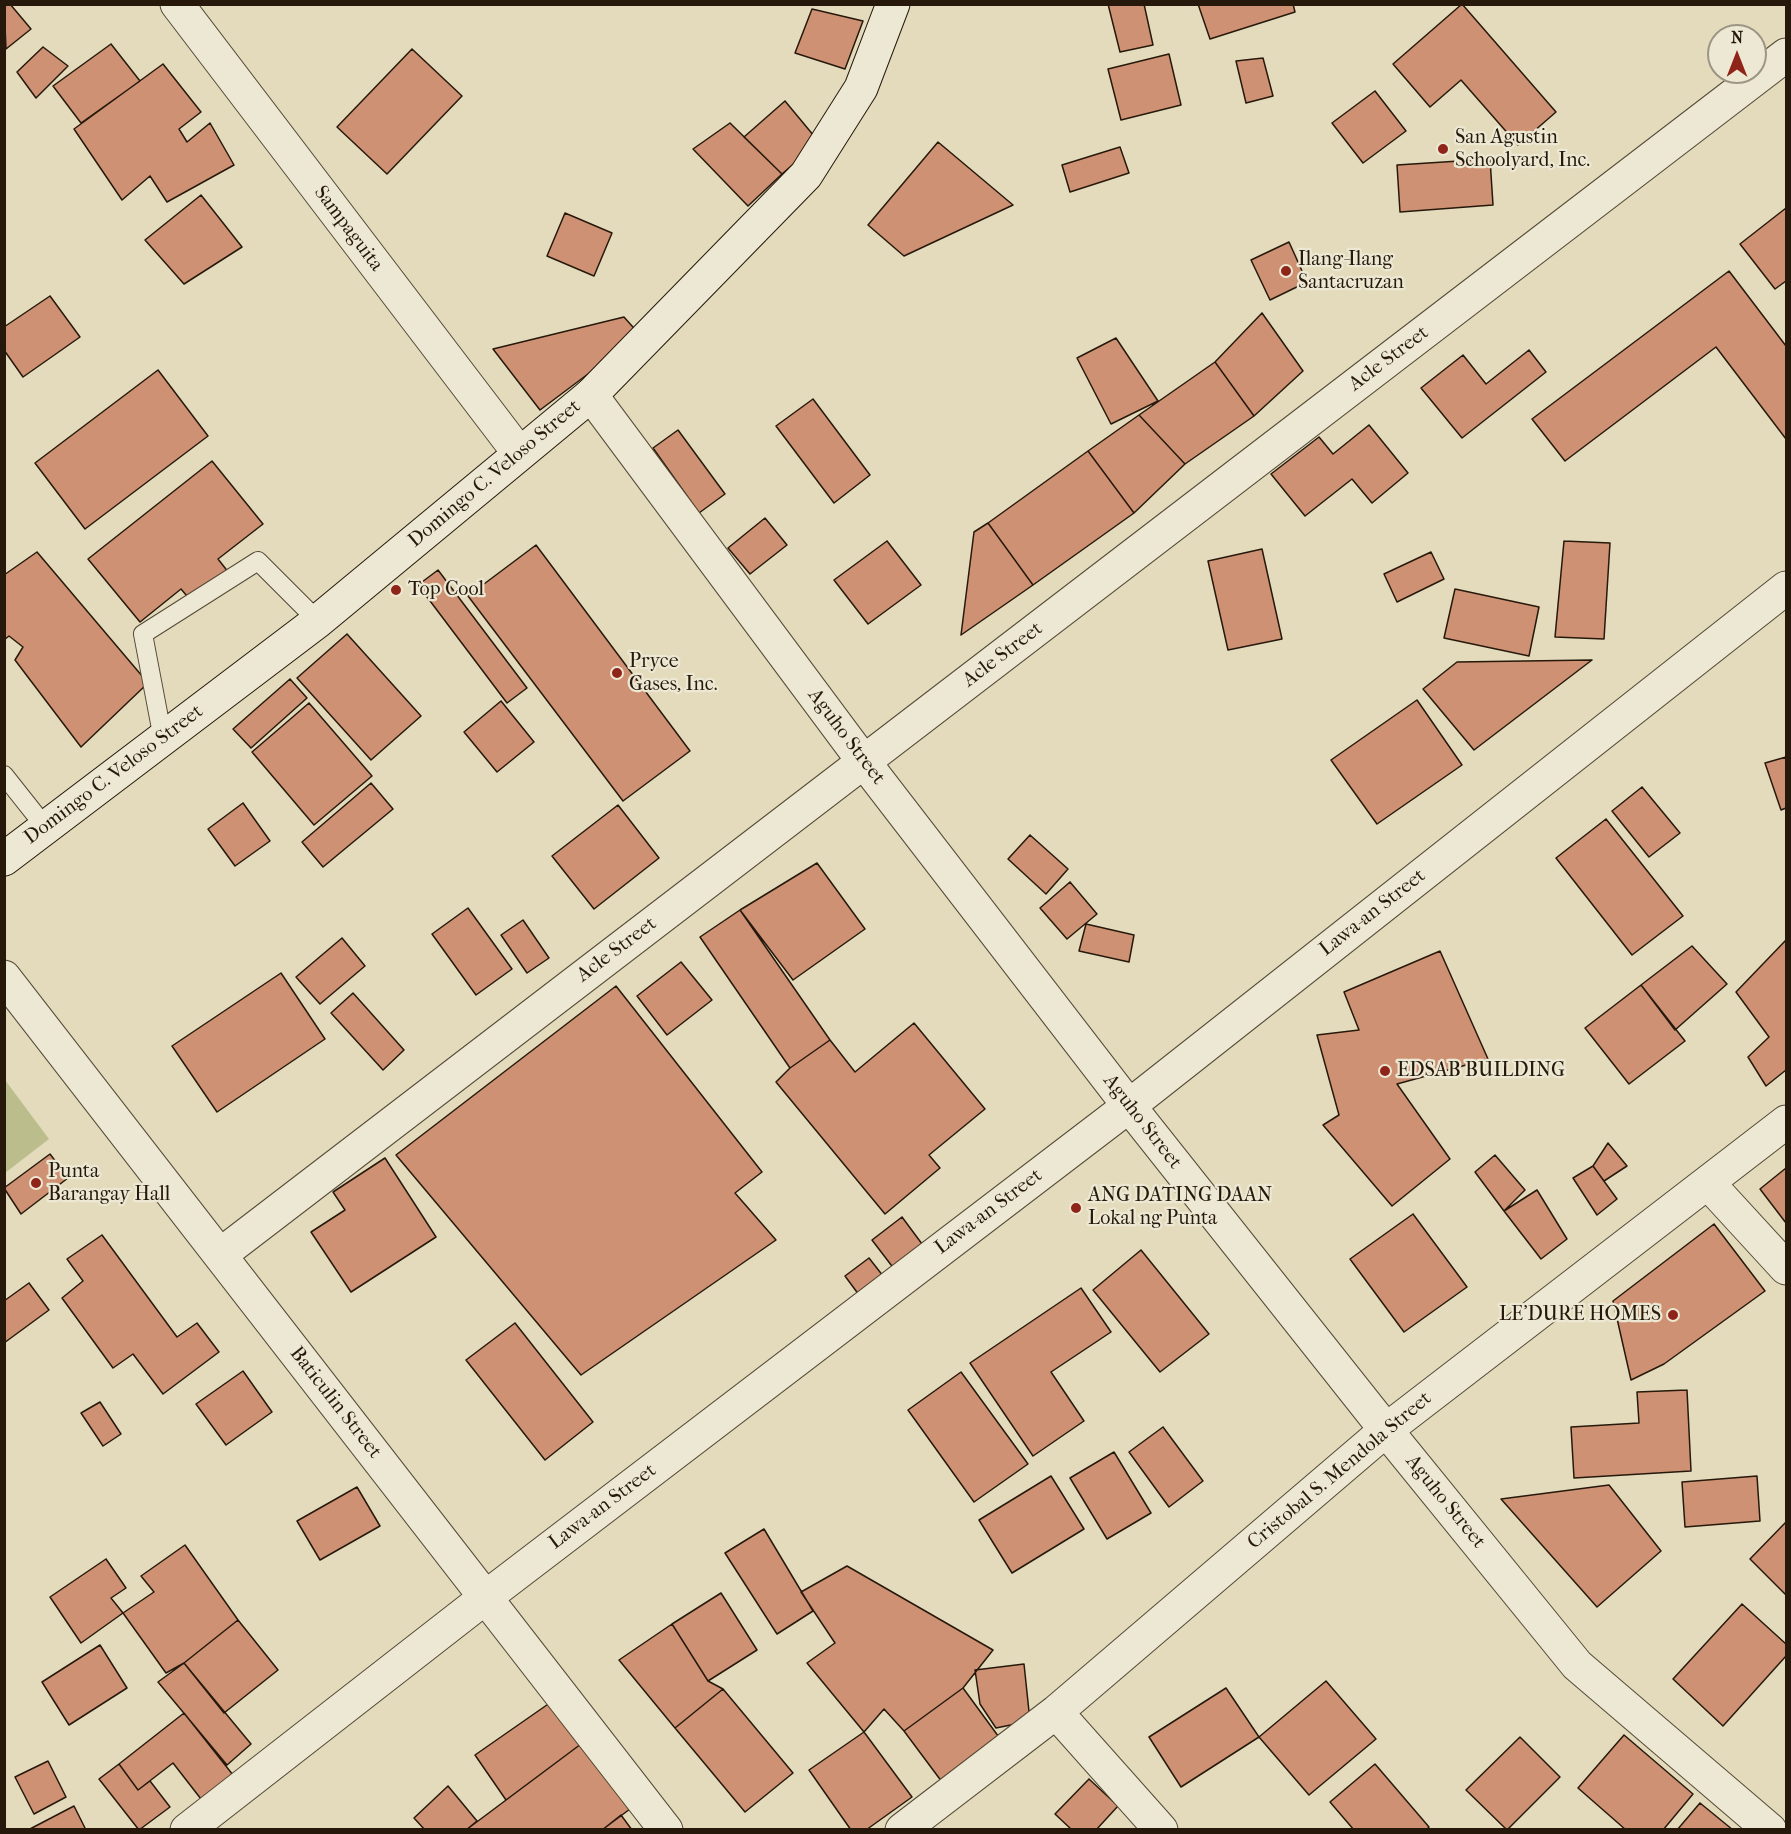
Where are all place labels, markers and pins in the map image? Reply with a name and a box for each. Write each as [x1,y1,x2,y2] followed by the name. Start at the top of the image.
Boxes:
[1455,126,1590,173] place label: San Agustin Schoolyard, Inc.
[1436,142,1450,156] marker: San Agustin Schoolyard, Inc.
[1298,248,1404,295] place label: Ilang-Ilang Santacruzan
[1279,264,1293,278] marker: Ilang-Ilang Santacruzan
[408,578,484,602] place label: Top Cool
[389,583,403,597] marker: Top Cool
[629,650,717,697] place label: Pryce Gases, Inc.
[610,666,624,680] marker: Pryce Gases, Inc.
[1397,1059,1565,1083] place label: EDSAB BUILDING
[1378,1064,1392,1078] marker: EDSAB BUILDING
[48,1160,170,1207] place label: Punta Barangay Hall
[29,1176,43,1190] marker: Punta Barangay Hall
[1088,1184,1272,1231] place label: ANG DATING DAAN Lokal ng Punta
[1069,1201,1083,1215] marker: ANG DATING DAAN Lokal ng Punta
[1499,1303,1661,1327] place label: LE'DURE HOMES
[1666,1308,1680,1322] marker: LE'DURE HOMES

